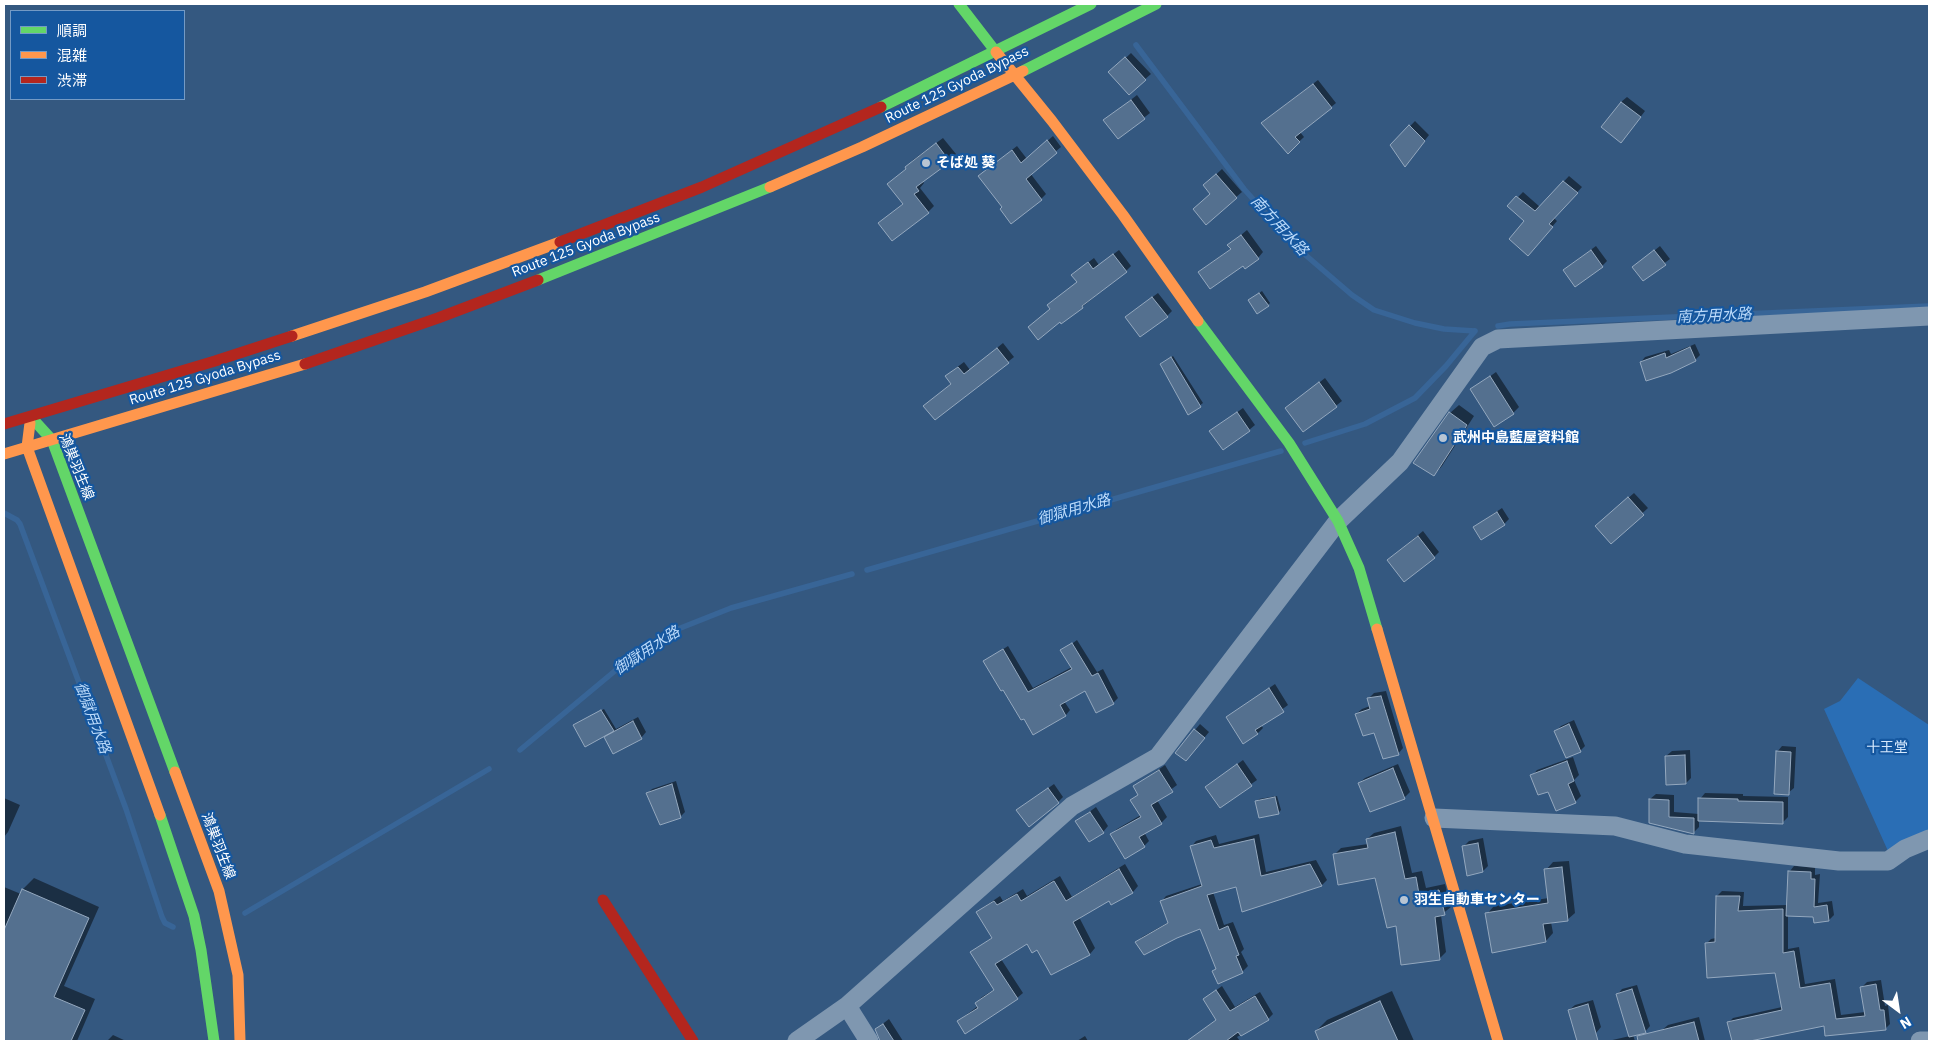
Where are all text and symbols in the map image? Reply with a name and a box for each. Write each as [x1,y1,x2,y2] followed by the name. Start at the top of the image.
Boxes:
[10,10,185,100] legend
[57,21,87,40] text: 順調
[883,43,1031,127] street label: Route 125 Gyoda Bypass
[57,46,87,65] text: 混雑
[57,71,87,90] text: 渋滞
[936,155,995,171] place label: そば処 葵
[920,157,932,169] marker: そば処 葵
[1247,192,1311,260] water label: 南方用水路
[510,209,662,281] street label: Route 125 Gyoda Bypass
[1676,305,1752,327] water label: 南方用水路
[127,347,283,409] street label: Route 125 Gyoda Bypass
[1453,430,1579,446] place label: 武州中島藍屋資料館
[55,431,97,503] street label: 鴻巣羽生線
[1437,432,1449,444] marker: 武州中島藍屋資料館
[1035,491,1113,529] water label: 御獄用水路
[611,623,683,679] water label: 御獄用水路
[70,680,114,756] water label: 御獄用水路
[1866,740,1908,756] park label: 十王堂
[198,810,238,882] street label: 鴻巣羽生線
[1414,892,1540,908] place label: 羽生自動車センター
[1398,894,1410,906] marker: 羽生自動車センター
[1873,985,1923,1035] north arrow
[1897,1013,1915,1033] text: N

